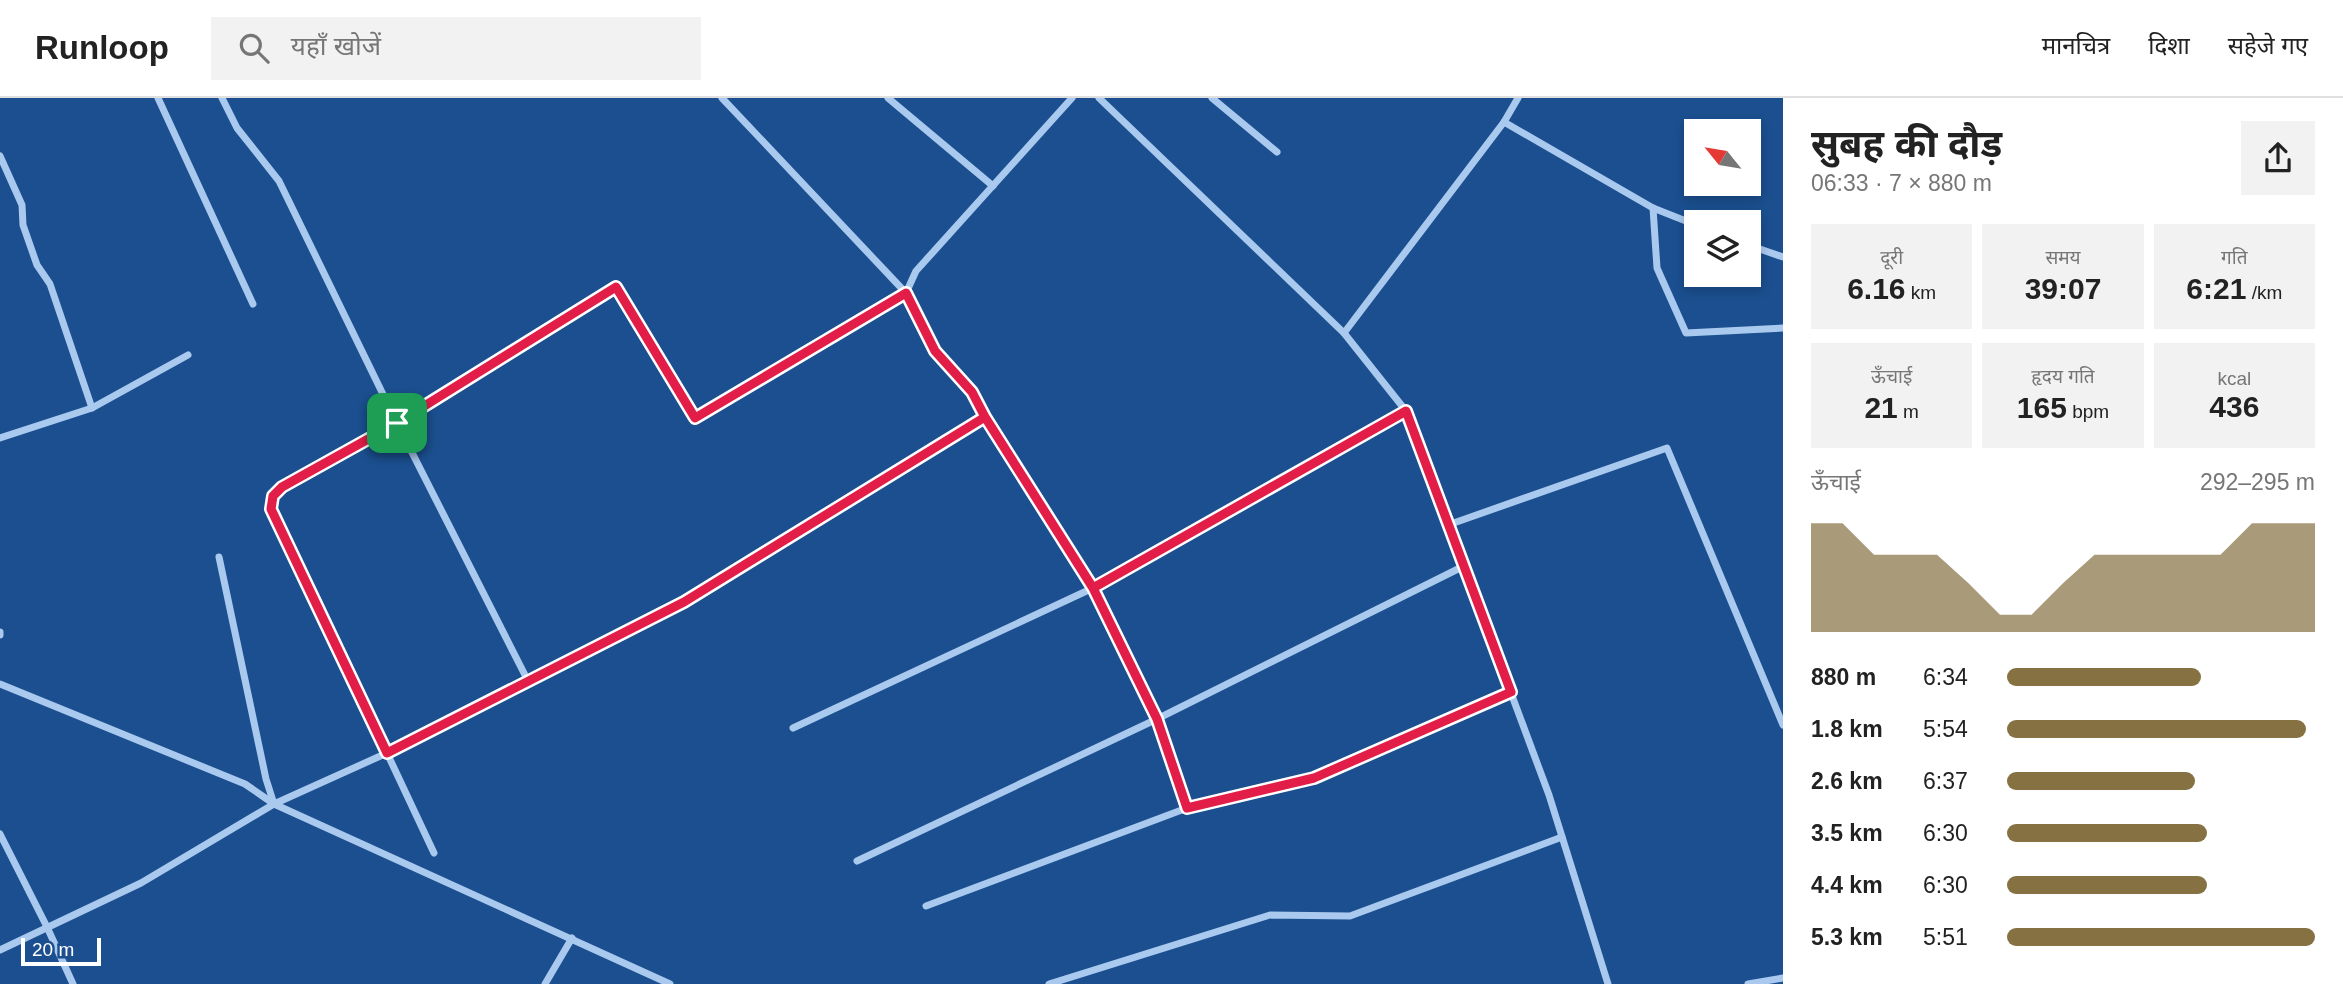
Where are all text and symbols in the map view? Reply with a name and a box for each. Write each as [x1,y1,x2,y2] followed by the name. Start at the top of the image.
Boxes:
[211,17,701,80] search box
[35,29,169,66] text: Runloop
[235,29,273,67] icon: search
[291,31,381,61] text: यहाँ खोजें
[2042,32,2110,59] text: मानचित्र
[2148,32,2190,59] text: दिशा
[2228,32,2308,59] text: सहेजे गए
[1684,119,1760,196] north arrow
[1684,119,1761,287] map controls
[2241,121,2315,195] button: share
[1811,123,2002,165] text: सुबह की दौड़
[1811,170,1992,196] text: 06:33 · 7 × 880 m
[1684,210,1761,287] button: layers
[1880,247,1903,268] text: दूरी
[2045,247,2081,268] text: समय
[2221,247,2248,268] text: गति
[1847,272,1906,305] text: 6.16
[2025,272,2101,305] text: 39:07
[2186,272,2246,305] text: 6:21
[1906,282,1936,303] text: km
[2246,282,2282,303] text: /km
[1871,366,1912,387] text: ऊँचाई
[2031,366,2095,387] text: हृदय गति
[2217,368,2251,389] text: kcal
[2209,390,2259,423] text: 436
[1864,391,1898,424] text: 21
[2017,391,2067,424] text: 165
[367,393,427,453] pin
[1898,401,1919,422] text: m
[2067,401,2109,422] text: bpm
[378,404,416,442] icon: arrive
[1811,469,1861,495] text: ऊँचाई
[2200,469,2315,495] text: 292–295 m
[1811,664,1876,690] text: 880 m
[1923,664,1968,690] text: 6:34
[1811,716,1883,742] text: 1.8 km
[1923,716,1968,742] text: 5:54
[1811,768,1883,794] text: 2.6 km
[1923,768,1968,794] text: 6:37
[1811,820,1883,846] text: 3.5 km
[1923,820,1968,846] text: 6:30
[1811,872,1883,898] text: 4.4 km
[1923,872,1968,898] text: 6:30
[1811,924,1883,950] text: 5.3 km
[1923,924,1968,950] text: 5:51
[21,935,102,967] scale bar
[32,939,74,960] text: 20 m

